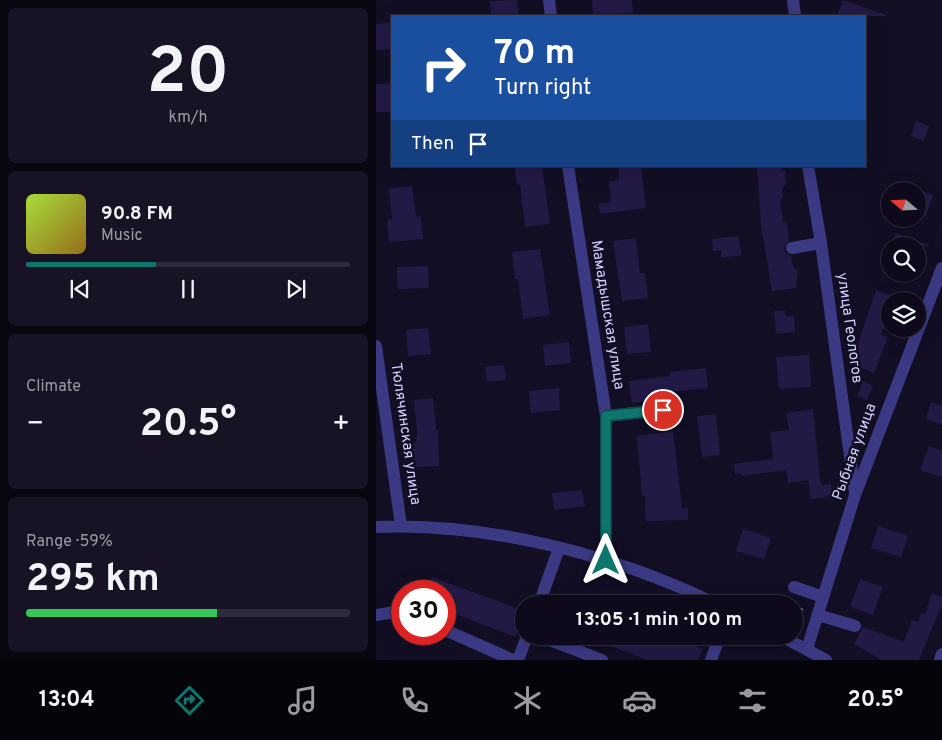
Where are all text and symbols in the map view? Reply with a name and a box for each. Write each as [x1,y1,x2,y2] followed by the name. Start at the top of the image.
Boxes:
[494,32,575,76] text: 70 m
[147,34,229,116] text: 20
[411,35,476,100] icon: right
[494,75,591,102] text: Turn right
[169,108,207,128] text: km/h
[464,130,492,158] icon: arrive
[411,132,454,156] text: Then
[881,182,926,228] north arrow
[881,182,926,337] map controls
[101,202,173,226] text: 90.8 FM
[101,226,142,246] text: Music
[881,237,926,282] button: search
[586,239,628,391] street label: Мамадышская улица
[832,271,866,385] street label: улица Геологов
[66,275,94,303] icon: previous
[174,275,202,303] icon: pause
[282,275,310,303] icon: next
[881,292,926,337] button: layers
[386,362,424,506] street label: Тюлячинская улица
[26,377,81,397] text: Climate
[642,389,684,431] pin
[649,396,677,424] icon: arrive
[140,401,236,450] text: 20.5°
[829,401,881,503] street label: Рыбная улица
[26,407,44,443] text: −
[332,407,350,443] text: +
[26,532,113,552] text: Range · 59%
[579,533,631,585] position arrow
[26,556,160,605] text: 295 km
[391,580,456,645] speed limit sign: 30
[576,608,742,632] text: 13:05 · 1 min · 100 m
[172,683,207,718] icon: directions
[285,683,320,718] icon: music
[397,683,432,718] icon: phone
[510,683,545,718] icon: climate
[622,683,657,718] icon: car
[735,683,770,718] icon: filters
[39,687,95,714] text: 13:04
[847,687,903,714] text: 20.5°

